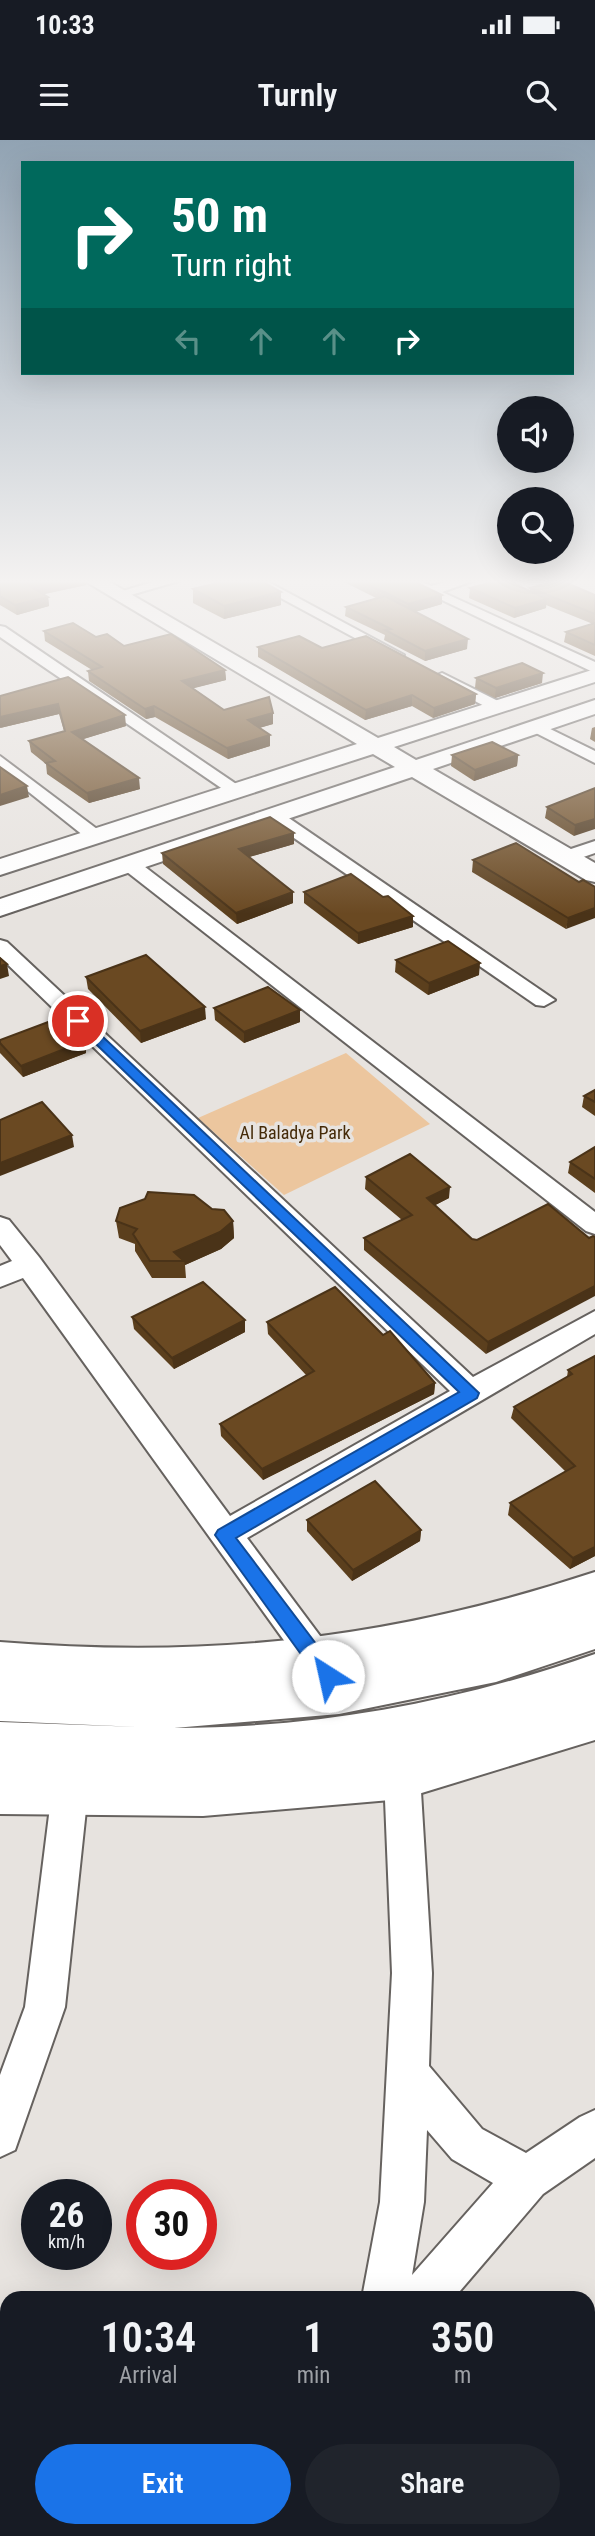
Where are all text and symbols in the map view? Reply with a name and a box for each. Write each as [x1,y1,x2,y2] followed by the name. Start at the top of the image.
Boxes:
[35,10,95,40] text: 10:33
[35,76,73,114] icon: menu
[258,76,337,114] text: Turnly
[522,76,560,114] icon: search
[171,187,268,244] text: 50 m
[56,189,147,280] icon: right
[171,246,292,284] text: Turn right
[169,322,207,360] icon: left
[242,322,280,360] icon: ahead
[315,322,353,360] icon: ahead
[388,322,426,360] icon: right
[497,396,574,564] map controls
[497,396,574,473] button: sound
[497,487,574,564] button: search
[48,991,108,1051] pin
[59,1002,97,1040] icon: arrive
[240,1122,351,1143] park label: Al Baladya Park
[291,1639,365,1713] position arrow
[126,2179,217,2270] speed limit sign: 30
[49,2195,84,2236] text: 26
[48,2231,85,2252] text: km/h
[101,2313,196,2362] text: 10:34
[303,2313,324,2362] text: 1
[431,2313,494,2362] text: 350
[119,2362,178,2389] text: Arrival
[297,2362,330,2389] text: min
[454,2362,471,2389] text: m
[35,2444,291,2524] button: Exit
[305,2444,560,2524] button: Share

